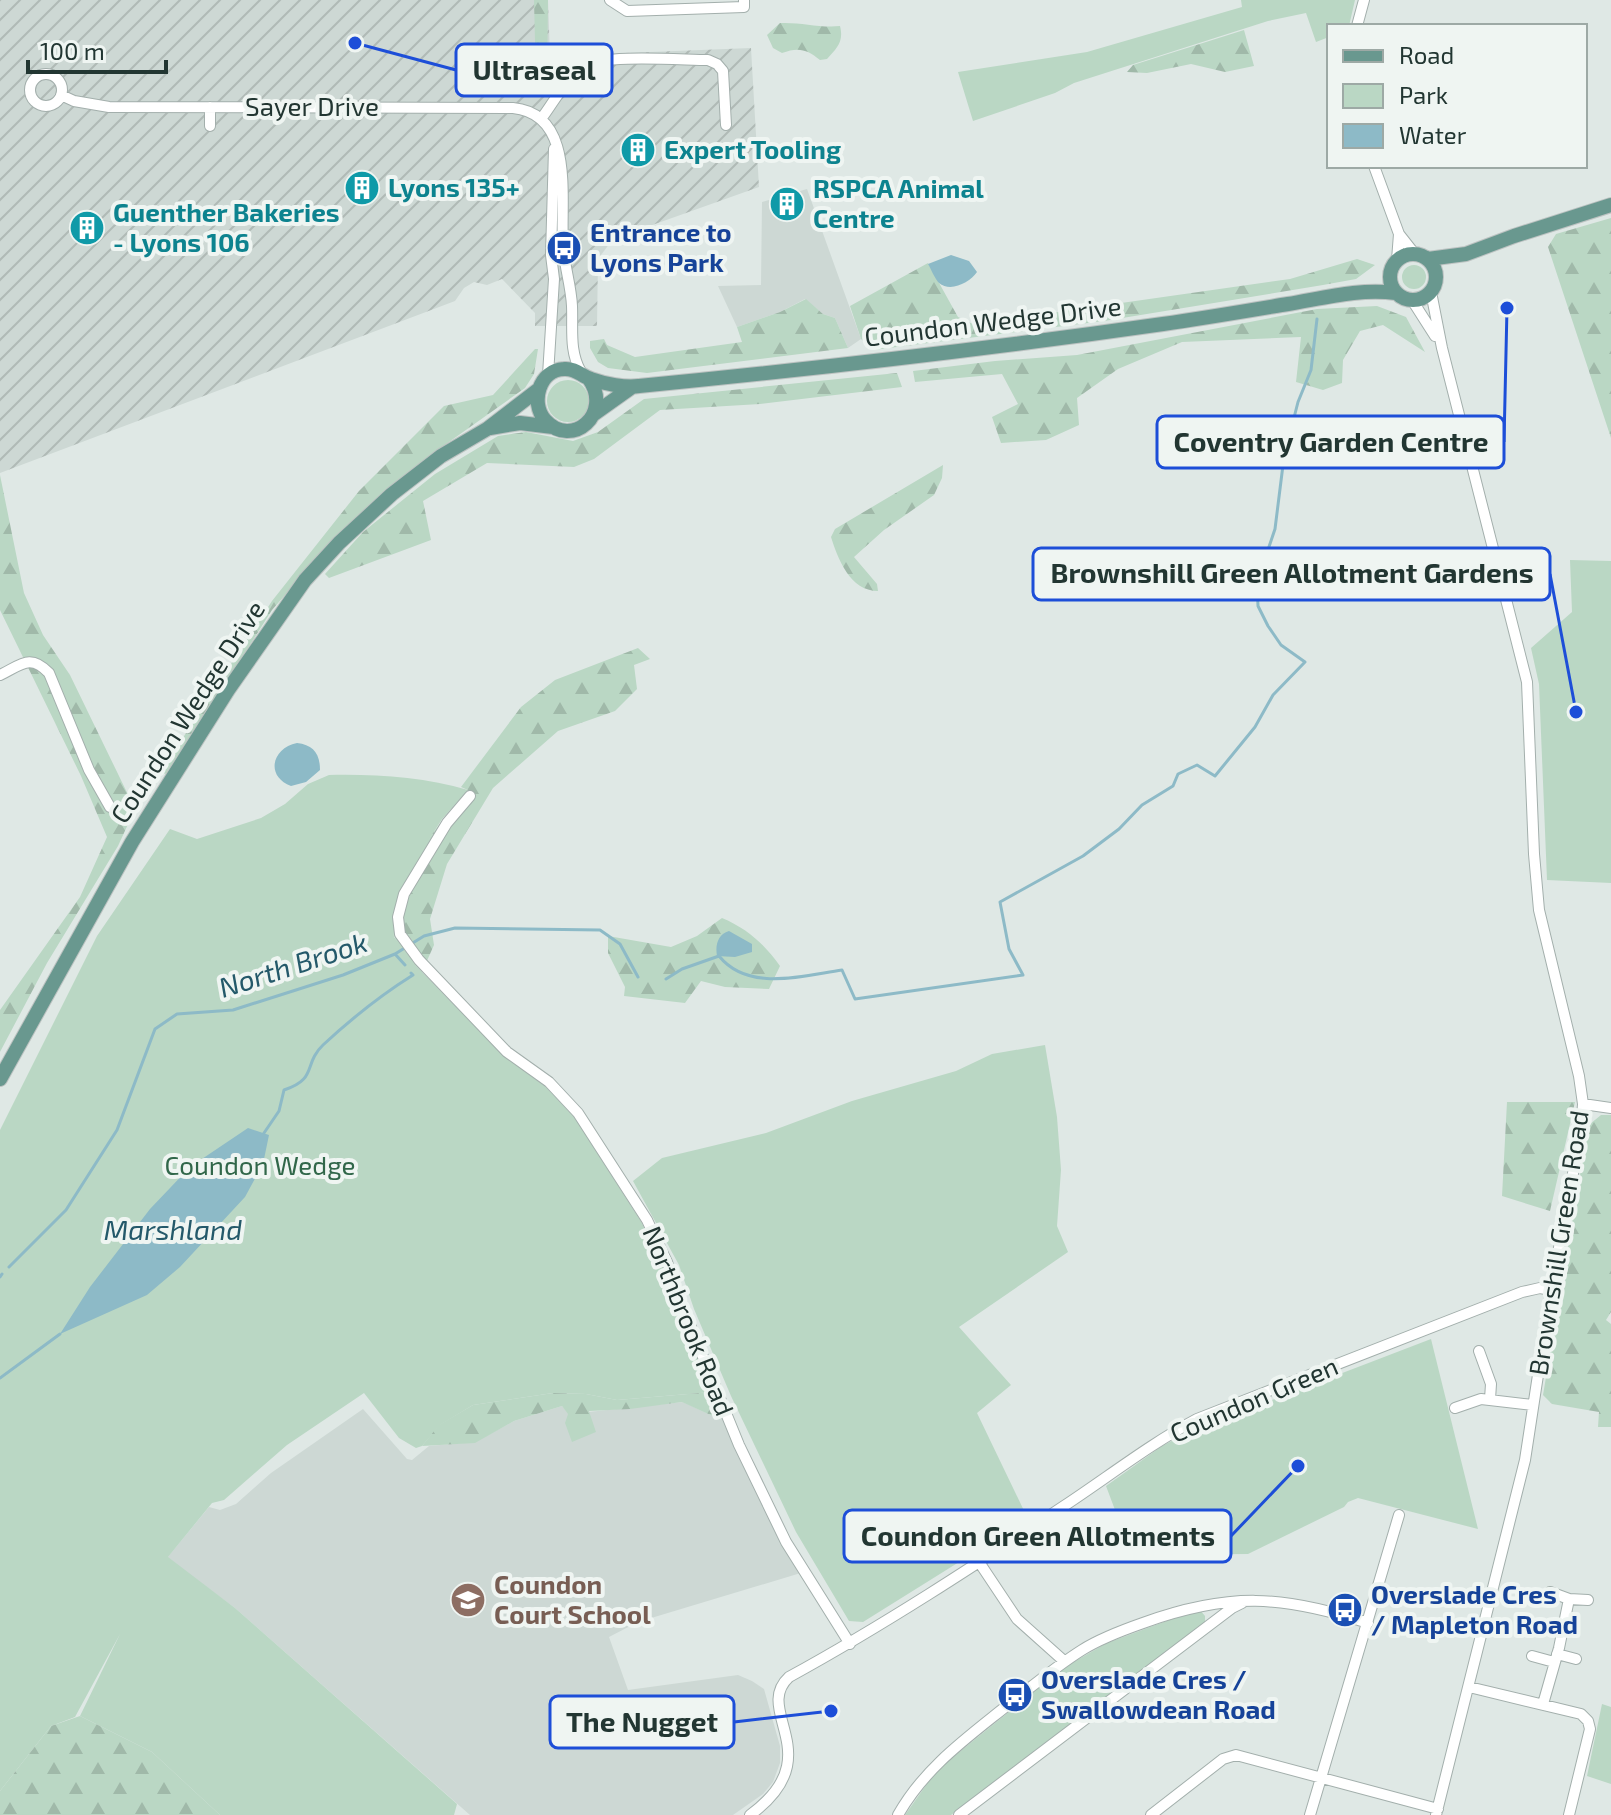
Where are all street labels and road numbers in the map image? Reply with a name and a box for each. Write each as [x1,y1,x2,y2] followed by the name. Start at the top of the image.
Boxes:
[245,90,379,121] street label: Sayer Drive
[863,289,1123,352] street label: Coundon Wedge Drive
[103,594,270,828] street label: Coundon Wedge Drive
[1521,1108,1594,1377] street label: Brownshill Green Road
[637,1221,742,1420] street label: Northbrook Road
[1165,1349,1342,1448] street label: Coundon Green

